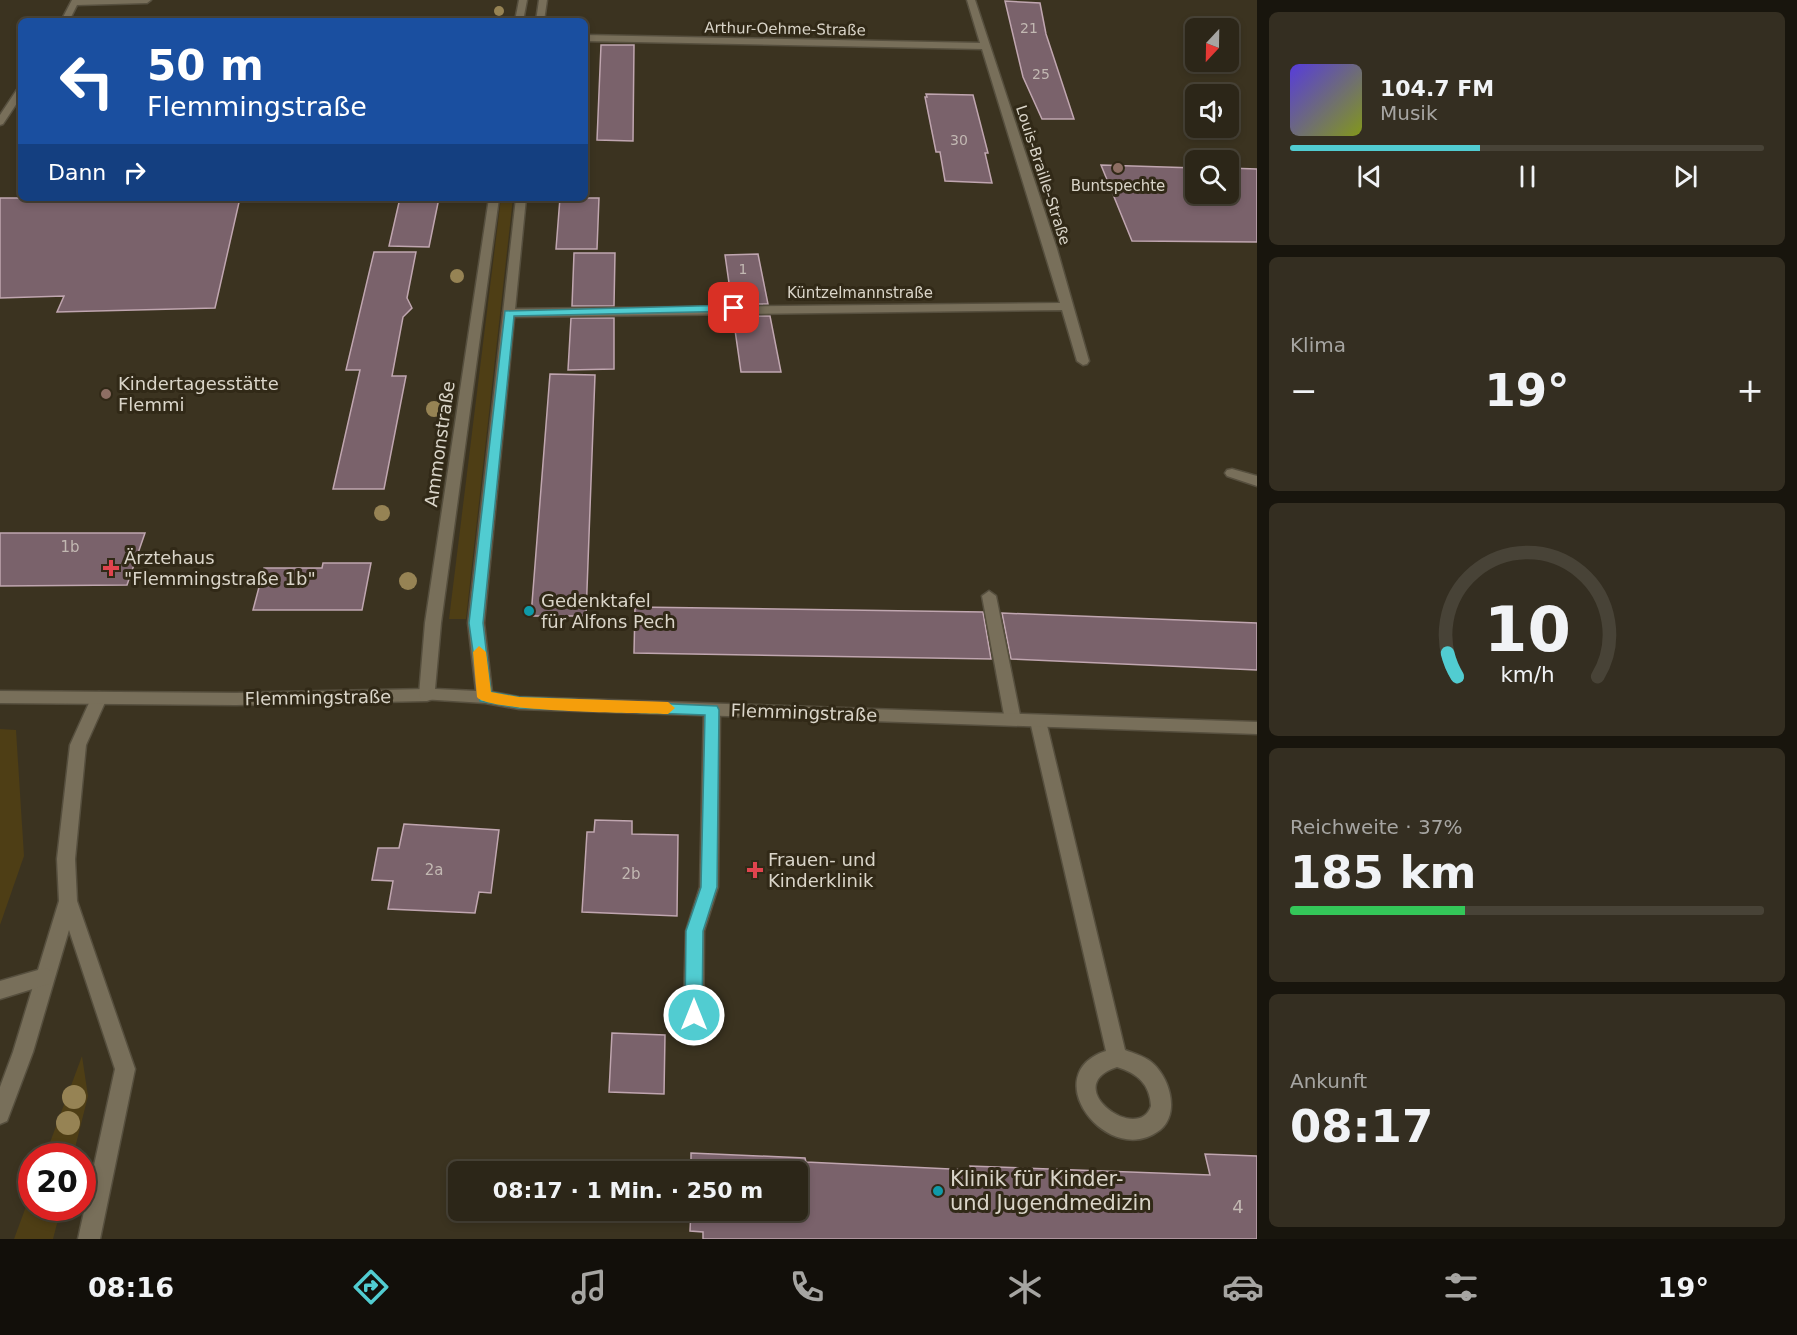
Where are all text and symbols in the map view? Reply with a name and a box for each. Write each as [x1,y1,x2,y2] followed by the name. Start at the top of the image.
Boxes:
[1185,18,1239,72] north arrow
[1185,18,1239,204] map controls
[704,19,866,39] street label: Arthur-Oehme-Straße
[1020,20,1038,36] house number: 21
[147,41,264,90] text: 50 m
[48,42,126,120] icon: left
[1032,66,1050,82] house number: 25
[1380,76,1494,101] text: 104.7 FM
[1185,84,1239,138] button: sound
[147,91,367,122] text: Flemmingstraße
[1380,101,1438,125] text: Musik
[1012,103,1074,247] street label: Louis-Braille-Straße
[950,132,968,148] house number: 30
[1185,150,1239,204] button: search
[118,156,151,189] icon: right
[48,160,106,185] text: Dann
[1353,160,1386,193] icon: previous
[1511,160,1544,193] icon: pause
[1669,160,1702,193] icon: next
[1111,161,1125,175] marker: Buntspechte
[1071,177,1165,195] place label: Buntspechte
[739,261,747,277] house number: 1
[708,282,759,333] pin
[787,284,933,302] street label: Küntzelmannstraße
[717,291,750,324] icon: arrive
[1290,333,1346,357] text: Klima
[1484,364,1570,417] text: 19°
[1290,371,1318,410] text: −
[1736,371,1764,410] text: +
[118,373,279,415] place label: Kindertagesstätte Flemmi
[420,380,459,508] street label: Ammonstraße
[99,387,113,401] marker: Kindertagesstätte Flemmi
[60,538,80,556] house number: 1b
[124,547,316,589] place label: Ärztehaus "Flemmingstraße 1b"
[102,559,120,577] marker: Ärztehaus "Flemmingstraße 1b"
[541,590,676,632] place label: Gedenktafel für Alfons Pech
[1484,593,1570,666] text: 10
[522,604,536,618] marker: Gedenktafel für Alfons Pech
[1500,662,1554,687] text: km/h
[245,686,391,709] street label: Flemmingstraße
[730,699,878,726] street label: Flemmingstraße
[1290,815,1462,839] text: Reichweite · 37%
[1290,846,1476,899] text: 185 km
[768,849,876,891] place label: Frauen- und Kinderklinik
[425,861,443,879] house number: 2a
[746,861,764,879] marker: Frauen- und Kinderklinik
[621,865,641,883] house number: 2b
[662,983,726,1047] position arrow
[1290,1069,1367,1093] text: Ankunft
[1290,1100,1433,1153] text: 08:17
[18,1143,96,1221] speed limit sign: 20
[950,1167,1152,1215] place label: Klinik für Kinder- und Jugendmedizin
[493,1178,763,1203] text: 08:17 · 1 Min. · 250 m
[931,1184,945,1198] marker: Klinik für Kinder- und Jugendmedizin
[1232,1196,1244,1217] house number: 4
[350,1266,392,1308] icon: directions
[568,1266,610,1308] icon: music
[786,1266,828,1308] icon: phone
[1004,1266,1046,1308] icon: climate
[1222,1266,1264,1308] icon: car
[1440,1266,1482,1308] icon: filters
[88,1272,174,1303] text: 08:16
[1658,1272,1709,1303] text: 19°

